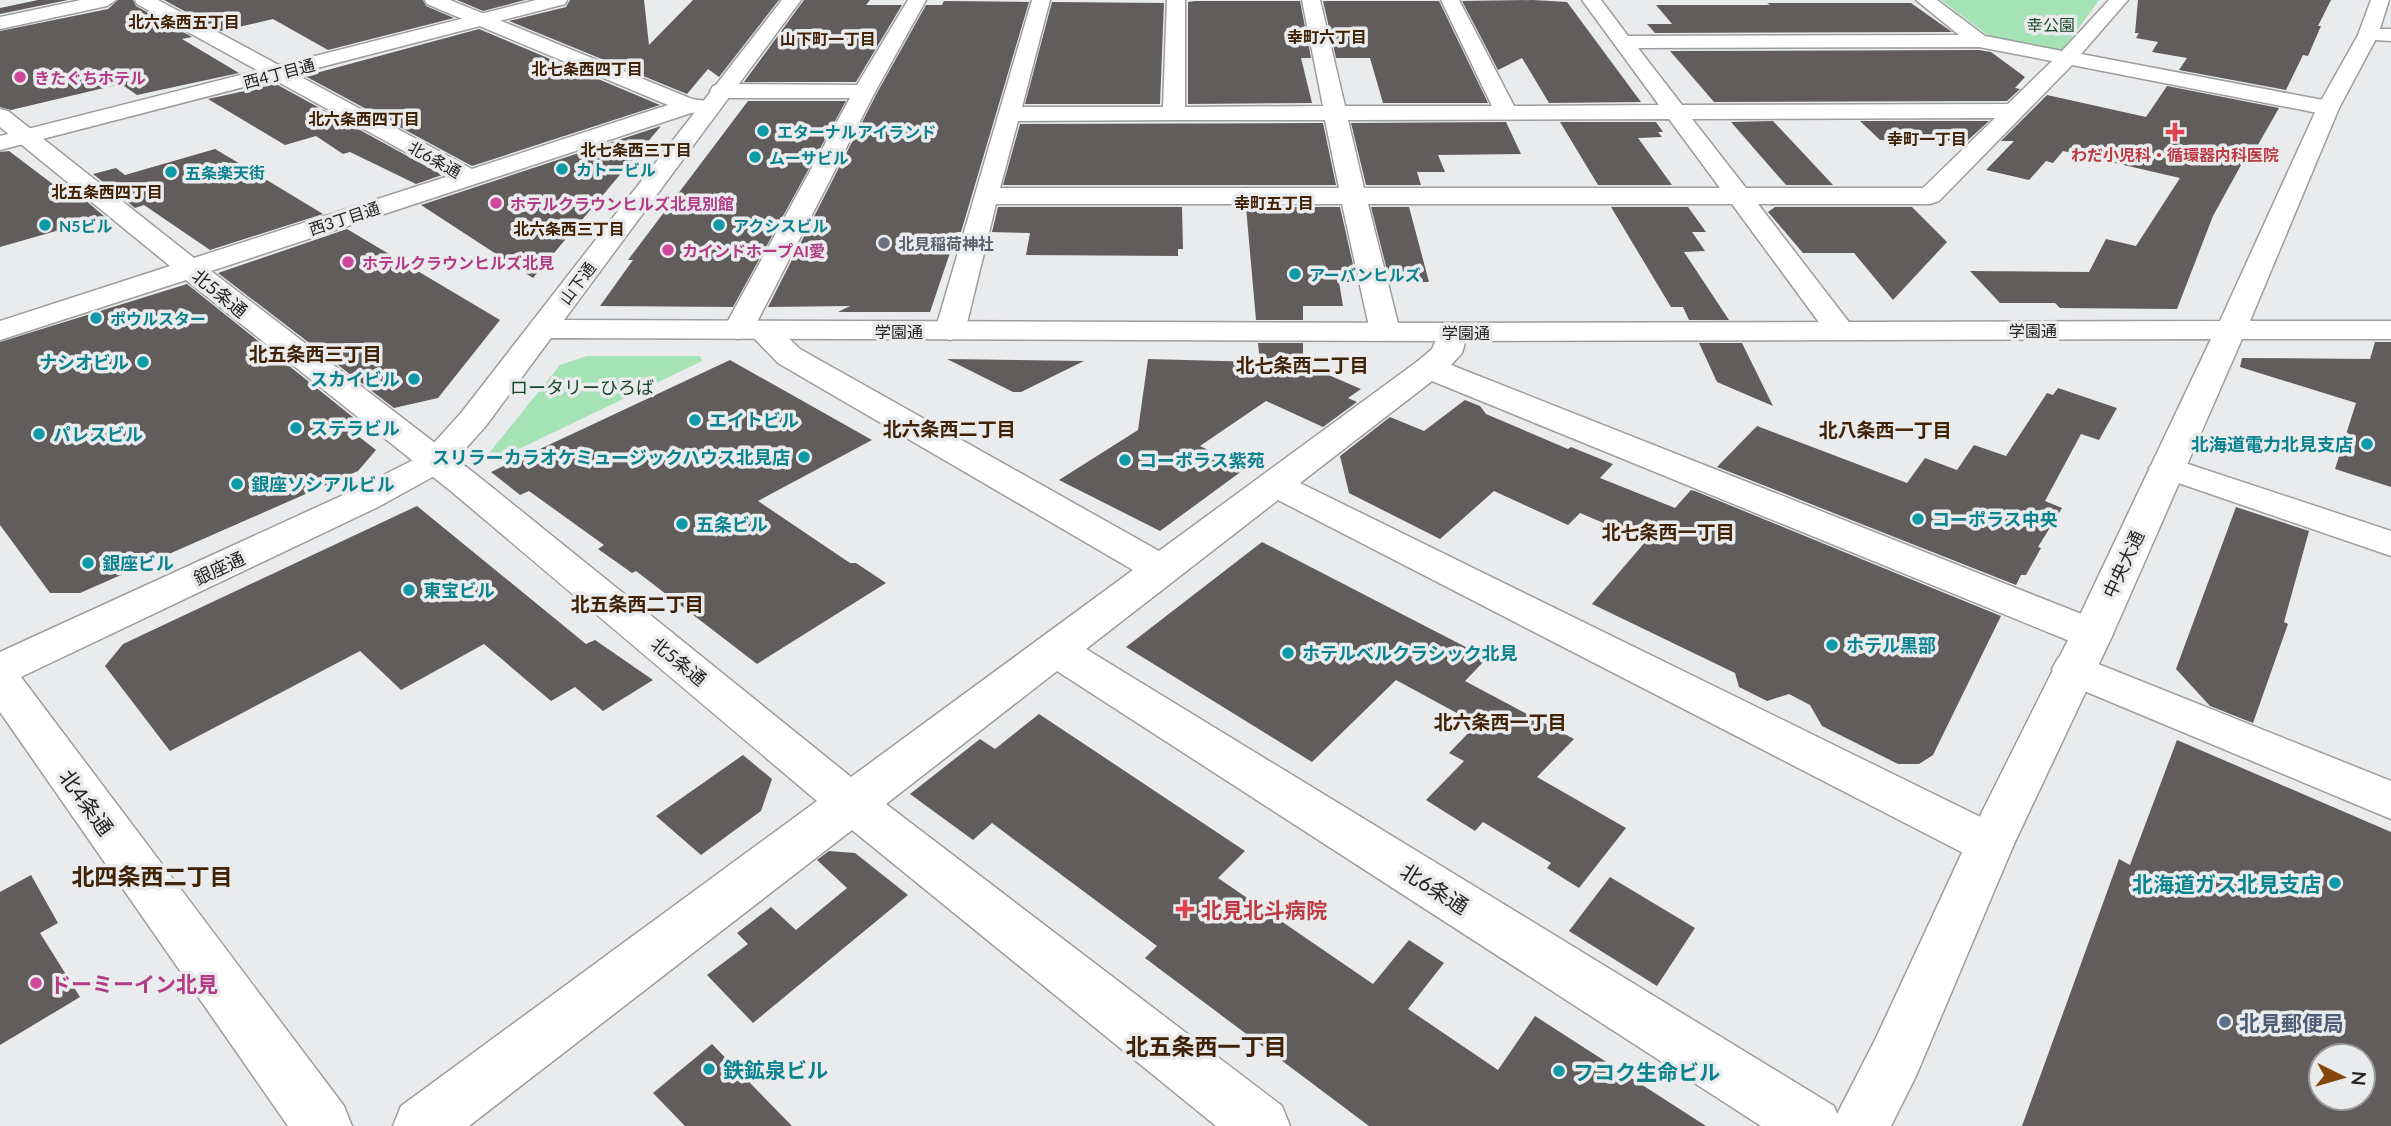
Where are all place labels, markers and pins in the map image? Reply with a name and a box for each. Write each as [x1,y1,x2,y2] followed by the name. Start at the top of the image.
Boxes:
[34,68,146,87] place label: きたぐちホテル
[12,69,28,85] marker: きたぐちホテル
[777,122,936,141] place label: エターナルアイランド
[2165,122,2185,142] marker: わだ小児科・循環器内科医院
[755,123,771,139] marker: エターナルアイランド
[2071,145,2279,164] place label: わだ小児科・循環器内科医院
[769,148,849,167] place label: ムーサビル
[747,149,763,165] marker: ムーサビル
[576,160,656,179] place label: カトービル
[554,161,570,177] marker: カトービル
[185,163,265,182] place label: 五条楽天街
[163,164,179,180] marker: 五条楽天街
[510,194,734,213] place label: ホテルクラウンヒルズ北見別館
[488,195,504,211] marker: ホテルクラウンヒルズ北見別館
[59,216,113,235] place label: N5ビル
[733,216,828,235] place label: アクシスビル
[37,217,53,233] marker: N5ビル
[711,217,727,233] marker: アクシスビル
[898,234,994,253] place label: 北見稲荷神社
[876,235,892,251] marker: 北見稲荷神社
[682,241,825,260] place label: カインドホープAI愛
[660,242,676,258] marker: カインドホープAI愛
[362,253,554,272] place label: ホテルクラウンヒルズ北見
[340,254,356,270] marker: ホテルクラウンヒルズ北見
[1309,265,1421,284] place label: アーバンヒルズ
[1287,266,1303,282] marker: アーバンヒルズ
[110,309,206,328] place label: ポウルスター
[88,310,104,326] marker: ポウルスター
[39,351,129,373] place label: ナシオビル
[135,354,151,370] marker: ナシオビル
[310,368,400,390] place label: スカイビル
[406,371,422,387] marker: スカイビル
[709,409,799,431] place label: エイトビル
[687,412,703,428] marker: エイトビル
[310,417,400,439] place label: ステラビル
[288,420,304,436] marker: ステラビル
[53,423,143,445] place label: パレスビル
[31,426,47,442] marker: パレスビル
[2191,433,2353,455] place label: 北海道電力北見支店
[2359,436,2375,452] marker: 北海道電力北見支店
[432,446,790,468] place label: スリラーカラオケミュージックハウス北見店
[796,449,812,465] marker: スリラーカラオケミュージックハウス北見店
[1139,449,1265,471] place label: コーポラス紫苑
[1117,452,1133,468] marker: コーポラス紫苑
[251,473,395,495] place label: 銀座ソシアルビル
[229,476,245,492] marker: 銀座ソシアルビル
[1932,508,2058,530] place label: コーポラス中央
[1910,511,1926,527] marker: コーポラス中央
[696,513,768,535] place label: 五条ビル
[674,516,690,532] marker: 五条ビル
[102,552,174,574] place label: 銀座ビル
[80,555,96,571] marker: 銀座ビル
[423,579,495,601] place label: 東宝ビル
[401,582,417,598] marker: 東宝ビル
[1846,634,1936,656] place label: ホテル黒部
[1824,637,1840,653] marker: ホテル黒部
[1302,642,1518,664] place label: ホテルベルクラシック北見
[1280,645,1296,661] marker: ホテルベルクラシック北見
[2132,871,2321,896] place label: 北海道ガス北見支店
[2327,875,2343,891] marker: 北海道ガス北見支店
[1201,897,1327,922] place label: 北見北斗病院
[1175,899,1195,919] marker: 北見北斗病院
[50,971,218,996] place label: ドーミーイン北見
[28,975,44,991] marker: ドーミーイン北見
[2239,1010,2344,1035] place label: 北見郵便局
[2217,1014,2233,1030] marker: 北見郵便局
[723,1057,828,1082] place label: 鉄鉱泉ビル
[1573,1059,1720,1084] place label: フコク生命ビル
[701,1061,717,1077] marker: 鉄鉱泉ビル
[1551,1063,1567,1079] marker: フコク生命ビル

